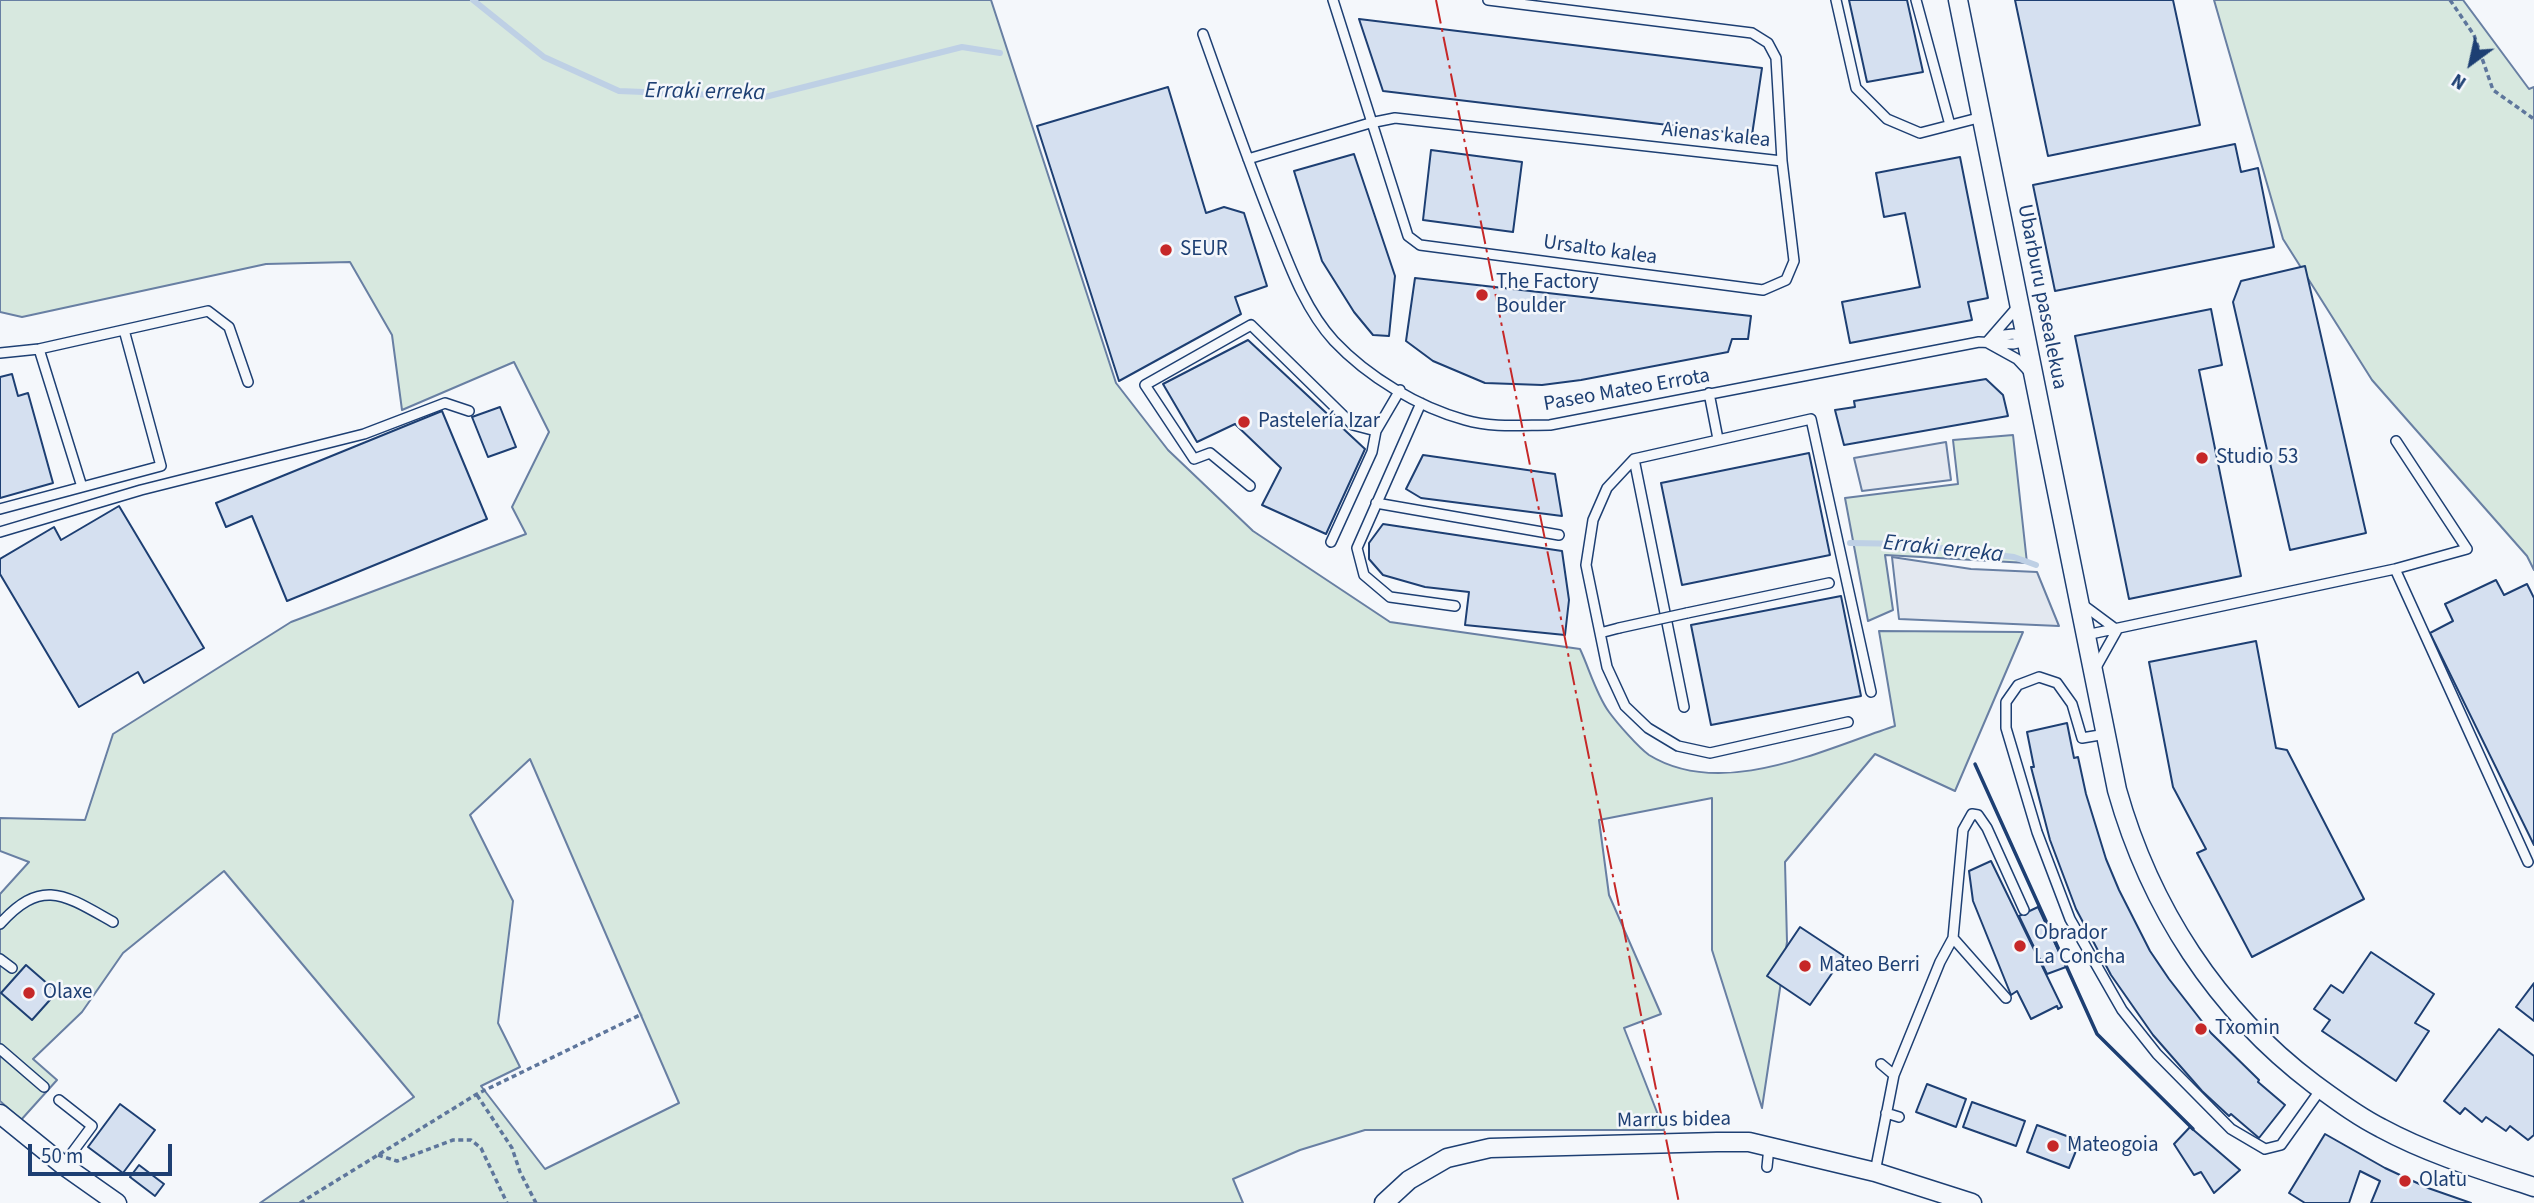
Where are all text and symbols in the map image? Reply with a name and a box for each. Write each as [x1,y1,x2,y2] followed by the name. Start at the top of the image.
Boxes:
[2436,28,2506,98] north arrow
[2447,66,2472,96] text: N
[644,78,766,108] water label: Erraki erreka
[1661,118,1771,154] street label: Aienas kalea
[2011,202,2071,392] street label: Ubarburu pasealekua
[1541,231,1659,271] street label: Ursalto kalea
[1180,237,1228,263] place label: SEUR
[1158,242,1174,258] marker: SEUR
[1496,270,1599,320] place label: The Factory Boulder
[1474,287,1490,303] marker: The Factory Boulder
[1542,364,1712,418] street label: Paseo Mateo Errota
[1258,409,1380,435] place label: Pastelería Izar
[1236,414,1252,430] marker: Pastelería Izar
[2216,445,2299,471] place label: Studio 53
[2194,450,2210,466] marker: Studio 53
[1881,530,2005,570] water label: Erraki erreka
[2034,921,2125,971] place label: Obrador La Concha
[2012,938,2028,954] marker: Obrador La Concha
[1819,953,1920,979] place label: Mateo Berri
[1797,958,1813,974] marker: Mateo Berri
[43,980,92,1006] place label: Olaxe
[21,985,37,1001] marker: Olaxe
[2215,1016,2280,1042] place label: Txomin
[2193,1021,2209,1037] marker: Txomin
[1617,1107,1731,1135] street label: Marrus bidea
[32,1130,175,1174] scale bar
[2067,1133,2159,1159] place label: Mateogoia
[2045,1138,2061,1154] marker: Mateogoia
[41,1141,83,1171] text: 50 m
[2419,1168,2467,1194] place label: Olatu
[2397,1173,2413,1189] marker: Olatu

